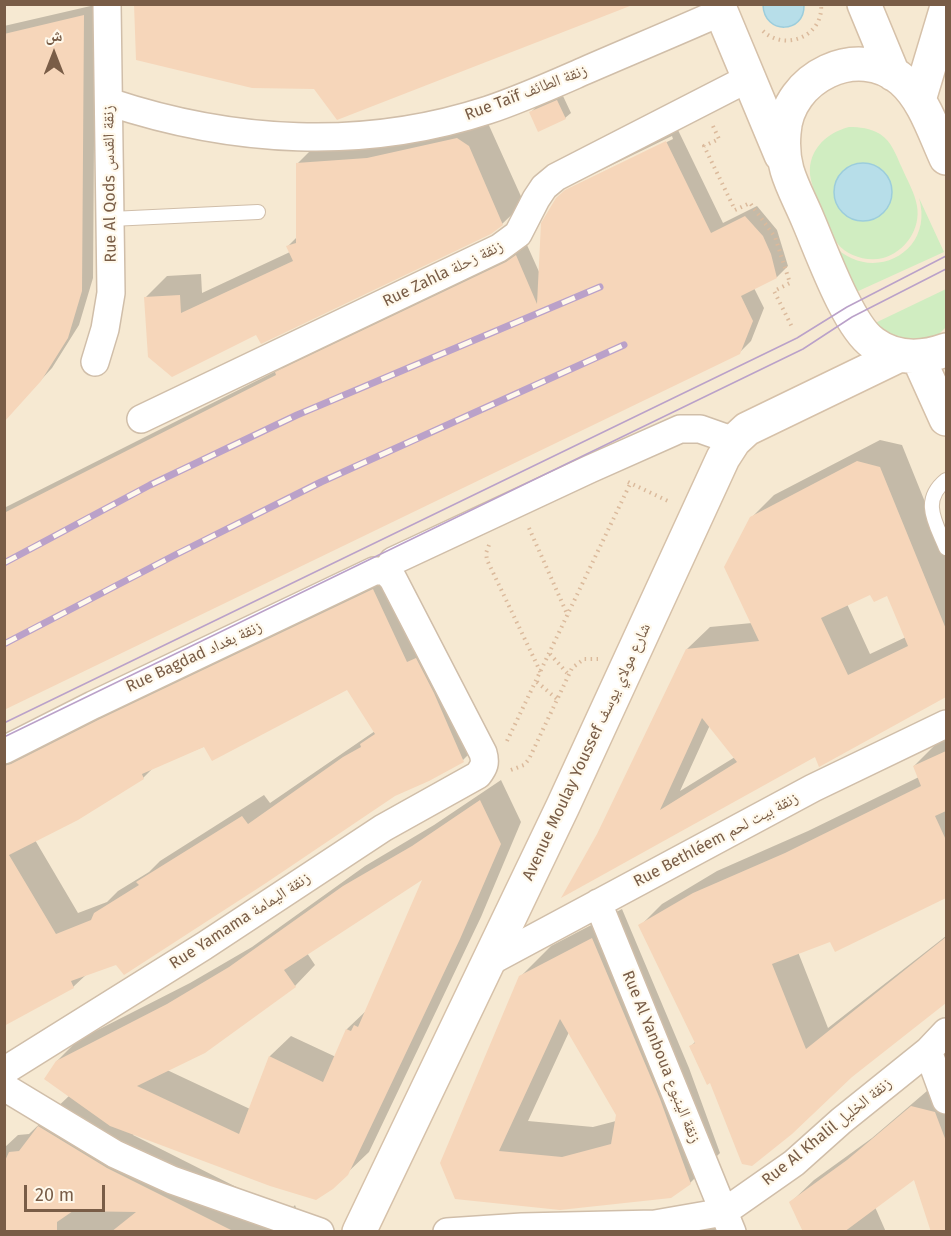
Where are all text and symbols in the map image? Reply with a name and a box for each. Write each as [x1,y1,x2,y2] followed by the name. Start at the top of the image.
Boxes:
[24,24,84,84] north arrow
[46,26,62,45] text: ش
[462,61,590,125] street label: Rue Taïf زنقة الطائف
[99,105,121,263] street label: Rue Al Qods زنقة القدس
[380,237,506,311] street label: Rue Zahla زنقة زحلة
[123,617,265,697] street label: Rue Bagdad زنقة بغداد
[519,620,655,884] street label: Avenue Moulay Youssef شارع مولاي يوسف
[630,788,802,892] street label: Rue Bethléem زنقة بيت لحم
[166,868,314,974] street label: Rue Yamama زنقة اليمامة
[618,968,704,1146] street label: Rue Al Yanboua زنقة الينبوع
[758,1074,896,1190] street label: Rue Al Khalil زنقة الخليل
[27,1173,108,1211] scale bar
[35,1184,74,1206] text: 20 m

